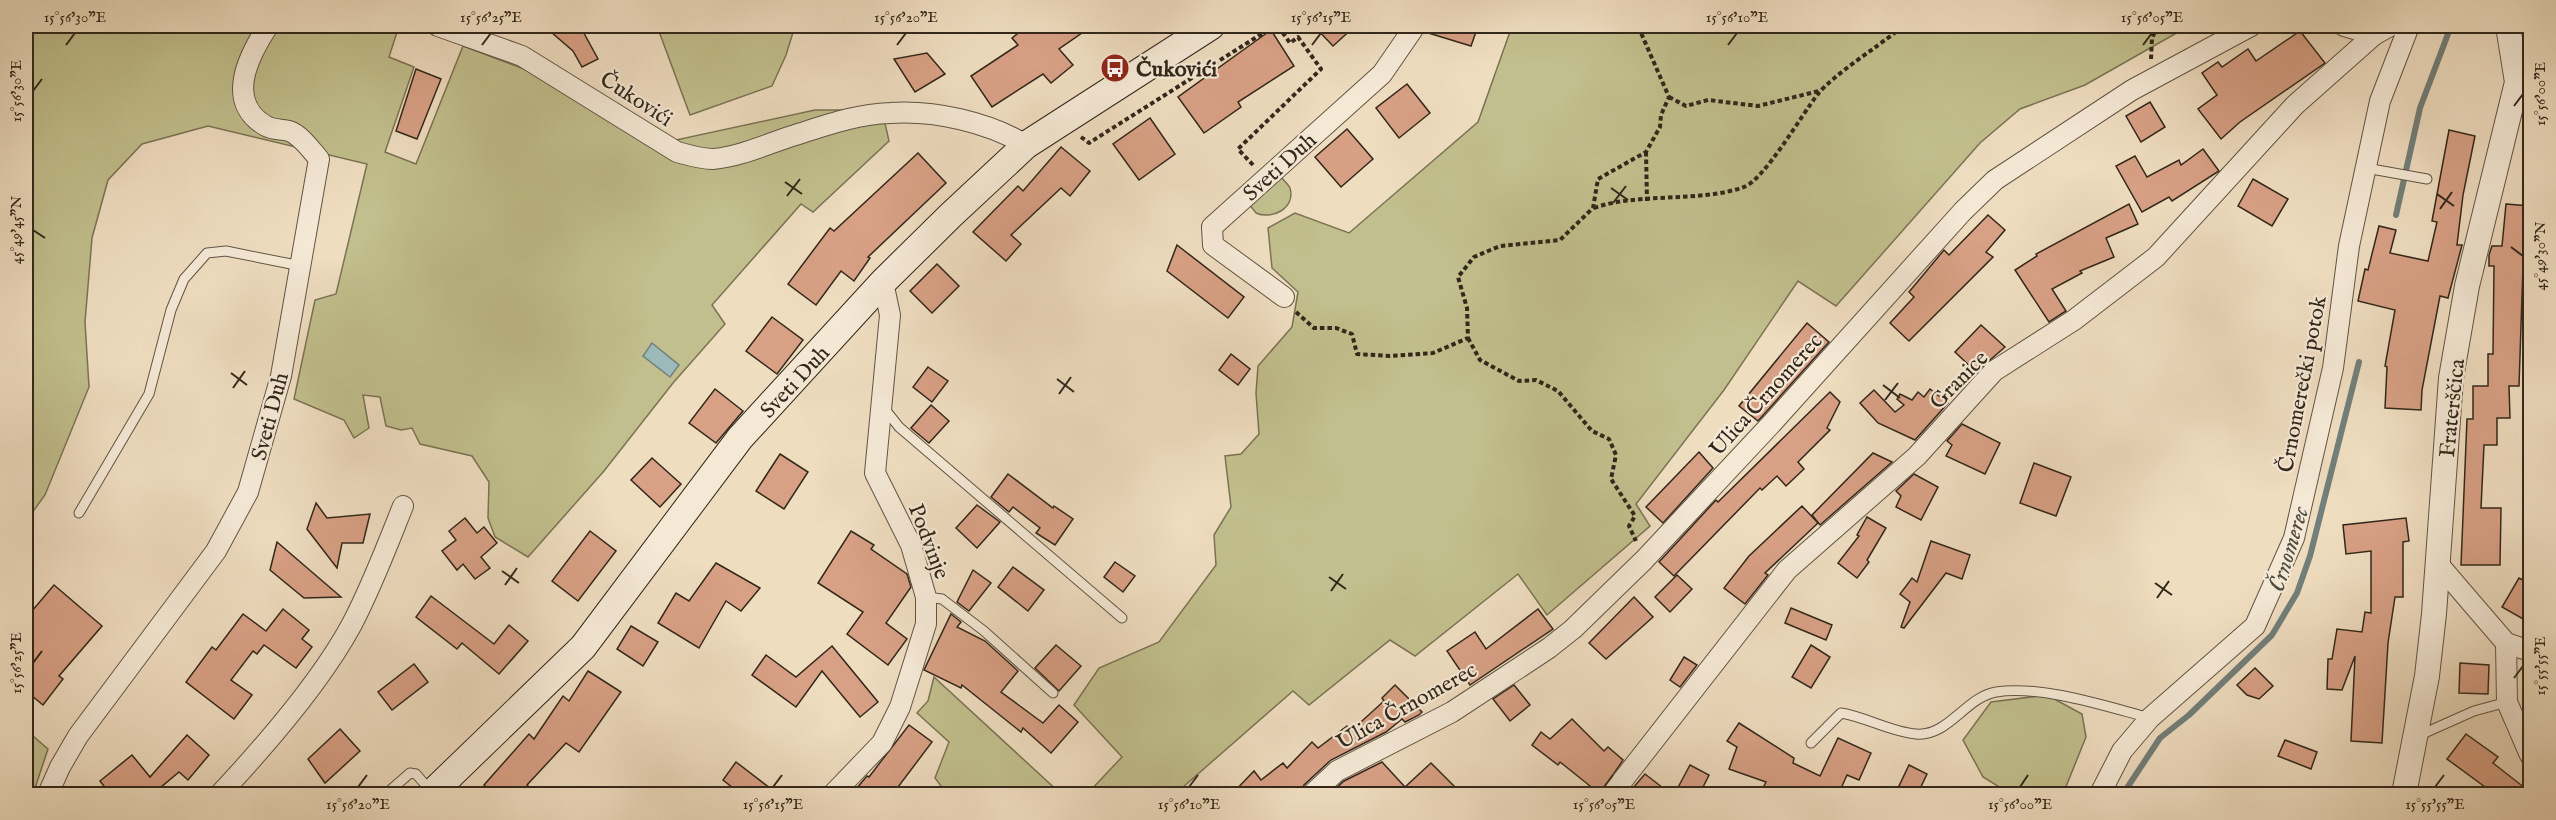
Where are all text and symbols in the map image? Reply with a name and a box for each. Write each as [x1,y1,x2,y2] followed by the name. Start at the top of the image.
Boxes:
[44,8,106,27] text: 15°56'30"E
[460,8,522,27] text: 15°56'25"E
[874,8,938,27] text: 15°56'20"E
[1291,8,1351,27] text: 15°56'15"E
[1706,8,1768,27] text: 15°56'10"E
[2121,8,2183,27] text: 15°56'05"E
[1099,52,1131,84] bus stop icon: Čukovići
[1136,56,1217,84] place label: Čukovići
[7,60,26,122] text: 15°56'30"E
[2531,62,2550,126] text: 15°56'00"E
[594,66,678,134] street label: Čukovići
[1238,127,1323,208] street label: Sveti Duh
[7,196,26,264] text: 45°49'45"N
[2531,222,2550,290] text: 45°49'30"N
[2272,294,2334,475] street label: Črnomerečki potok
[1704,328,1829,463] street label: Ulica Črnomerec
[755,340,837,425] street label: Sveti Duh
[1924,345,1995,416] street label: Granice
[2434,357,2472,459] street label: Fraterščica
[246,369,296,464] street label: Sveti Duh
[901,500,955,583] street label: Podvinje
[2262,502,2317,596] water label: Črnomerec
[7,632,26,694] text: 15°56'25"E
[2531,636,2550,696] text: 15°55'55"E
[1332,657,1482,757] street label: Ulica Črnomerec
[326,795,390,814] text: 15°56'20"E
[743,795,803,814] text: 15°56'15"E
[1158,795,1220,814] text: 15°56'10"E
[1573,795,1635,814] text: 15°56'05"E
[1988,795,2052,814] text: 15°56'00"E
[2405,795,2465,814] text: 15°55'55"E

